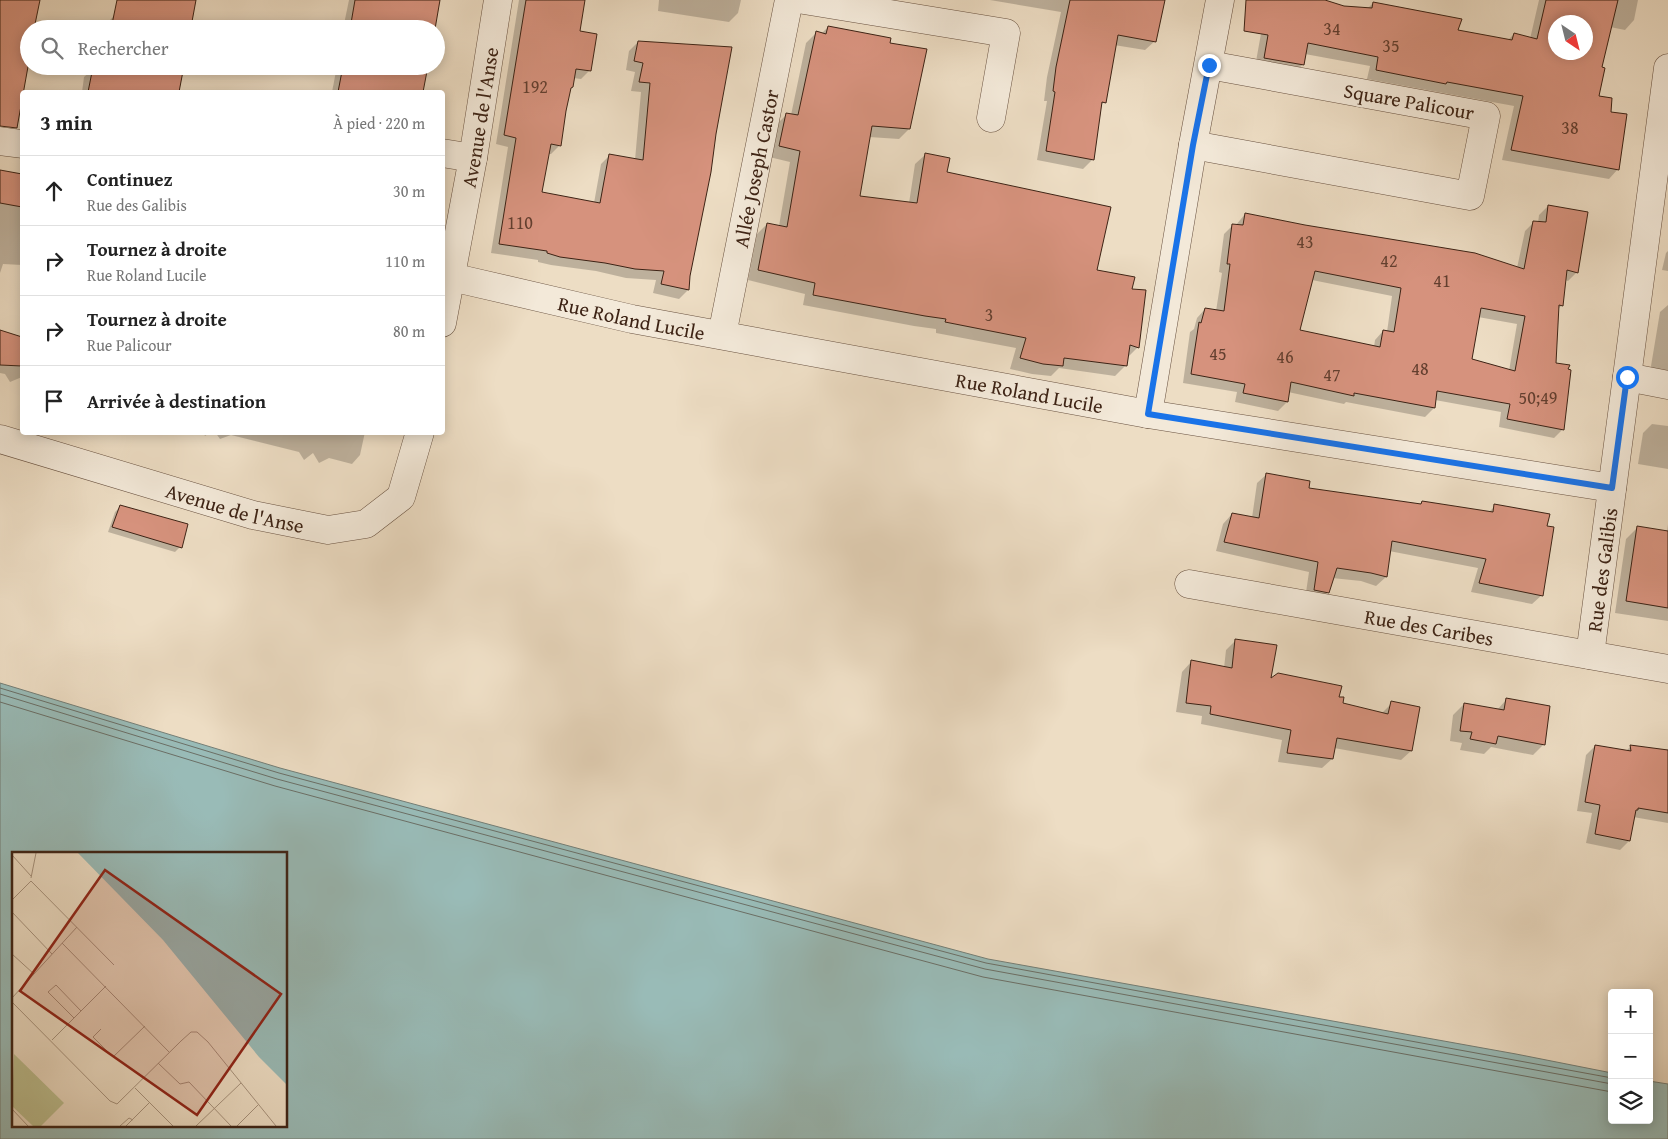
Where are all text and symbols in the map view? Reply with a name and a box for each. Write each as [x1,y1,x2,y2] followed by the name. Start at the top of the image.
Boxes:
[1323,15,1341,42] house number: 34
[1548,15,1593,60] north arrow
[20,20,445,75] search box
[1382,32,1400,59] house number: 35
[38,34,66,62] icon: search
[78,34,169,62] text: Rechercher
[453,45,505,190] street label: Avenue de l'Anse
[1198,54,1221,77] route end
[522,73,548,100] house number: 192
[1342,75,1476,127] street label: Square Palicour
[725,87,785,250] street label: Allée Joseph Castor
[40,107,92,138] text: 3 min
[333,111,425,135] text: À pied · 220 m
[1561,114,1579,141] house number: 38
[87,165,173,193] text: Continuez
[40,177,68,205] icon: ahead
[393,179,425,203] text: 30 m
[87,193,187,217] text: Rue des Galibis
[507,209,533,236] house number: 110
[1296,228,1314,255] house number: 43
[87,235,227,263] text: Tournez à droite
[40,247,68,275] icon: right
[1380,247,1398,274] house number: 42
[385,249,425,273] text: 110 m
[87,263,206,287] text: Rue Roland Lucile
[1433,267,1451,294] house number: 41
[555,288,707,347] street label: Rue Roland Lucile
[985,301,993,328] house number: 3
[87,305,227,333] text: Tournez à droite
[40,317,68,345] icon: right
[393,319,425,343] text: 80 m
[87,333,172,357] text: Rue Palicour
[1209,340,1227,367] house number: 45
[1276,343,1294,370] house number: 46
[1411,355,1429,382] house number: 48
[1323,361,1341,388] house number: 47
[953,364,1106,420] street label: Rue Roland Lucile
[1616,366,1639,389] route start
[1518,384,1558,411] house number: 50;49
[40,387,68,415] icon: arrive
[87,387,266,415] text: Arrivée à destination
[163,475,307,539] street label: Avenue de l'Anse
[1579,506,1624,634] street label: Rue des Galibis
[1362,601,1496,652] street label: Rue des Caribes
[12,852,288,1126] inset map
[1608,989,1653,1124] map controls
[1608,989,1653,1034] button: +
[1608,1034,1653,1079] button: −
[1608,1079,1653,1124] button: layers

